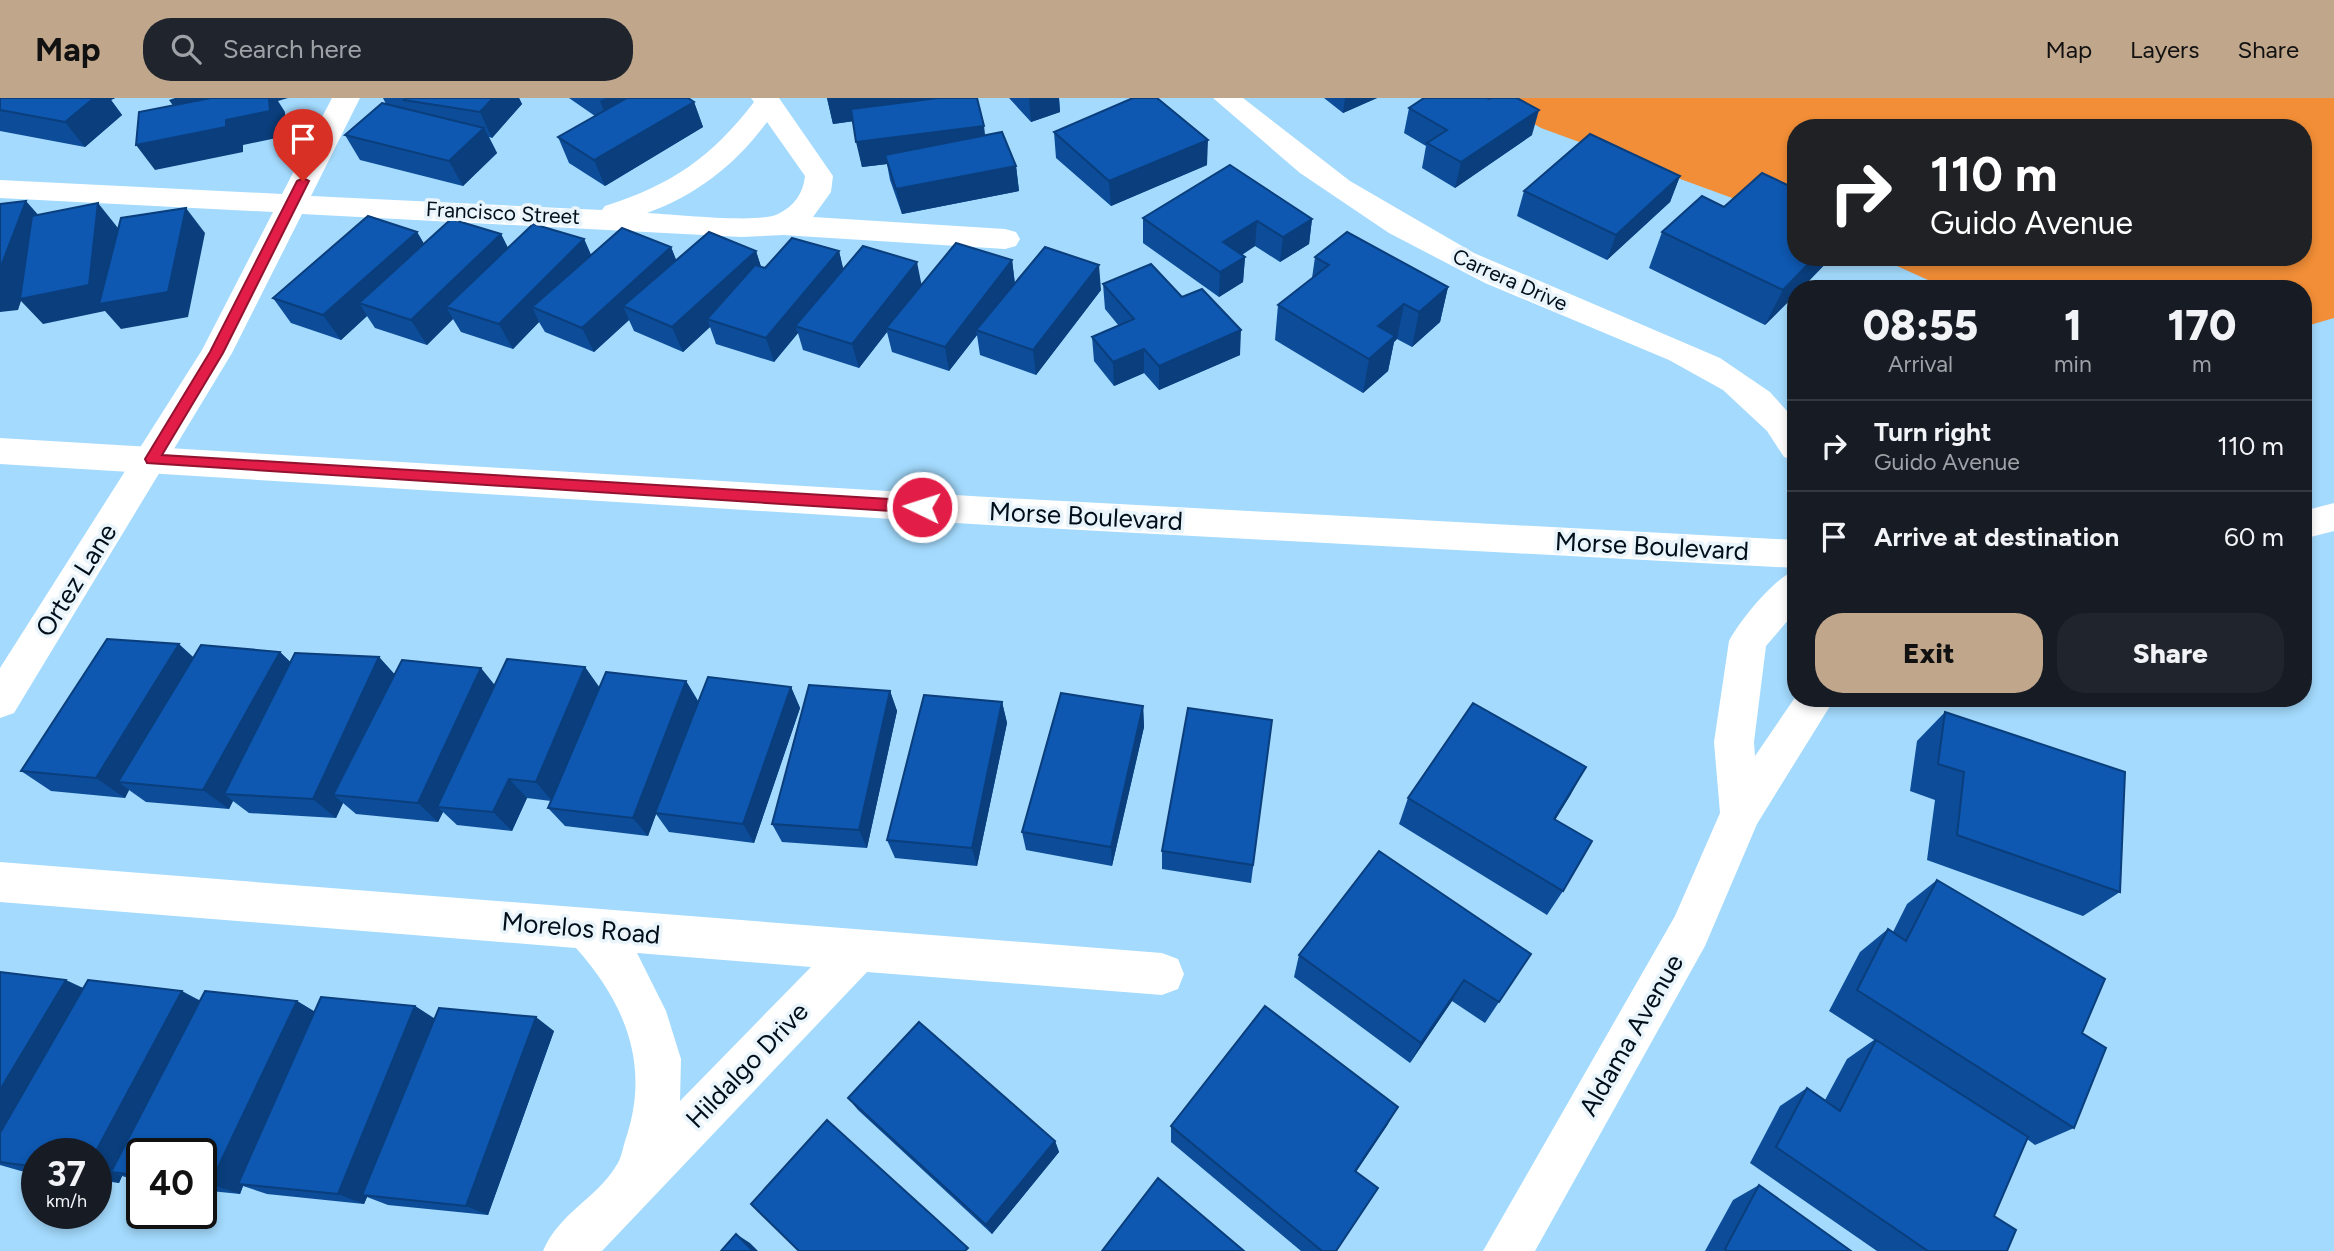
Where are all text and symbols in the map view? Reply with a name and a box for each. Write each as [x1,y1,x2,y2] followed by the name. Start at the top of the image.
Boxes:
[143,18,633,81] search box
[35,30,101,69] text: Map
[167,30,205,68] icon: search
[223,33,362,65] text: Search here
[2045,35,2092,64] text: Map
[2130,35,2199,64] text: Layers
[2237,35,2299,64] text: Share
[273,109,333,181] pin
[284,120,322,158] icon: arrive
[1930,144,2058,203] text: 110 m
[1815,147,1906,238] icon: right
[425,196,581,229] street label: Francisco Street
[1930,204,2133,242] text: Guido Avenue
[1449,243,1572,316] street label: Carrera Drive
[1863,300,1978,351] text: 08:55
[2064,300,2082,351] text: 1
[2167,300,2236,351] text: 170
[1888,350,1953,378] text: Arrival
[2054,350,2092,378] text: min
[2192,350,2212,378] text: m
[1874,416,1991,448] text: Turn right
[1815,427,1853,465] icon: right
[2217,430,2284,462] text: 110 m
[1874,448,2020,476] text: Guido Avenue
[885,470,959,544] position arrow
[988,495,1184,537] street label: Morse Boulevard
[29,517,123,643] street label: Ortez Lane
[1815,518,1853,556] icon: arrive
[1874,521,2119,553] text: Arrive at destination
[2224,521,2284,553] text: 60 m
[1554,525,1750,567] street label: Morse Boulevard
[1815,613,2043,693] button: Exit
[2057,613,2284,693] button: Share
[500,905,662,951] street label: Morelos Road
[1572,948,1690,1122] street label: Aldama Avenue
[679,995,815,1135] street label: Hildalgo Drive
[126,1138,217,1229] speed limit sign: 40
[47,1153,86,1195] text: 37
[46,1190,87,1212] text: km/h

